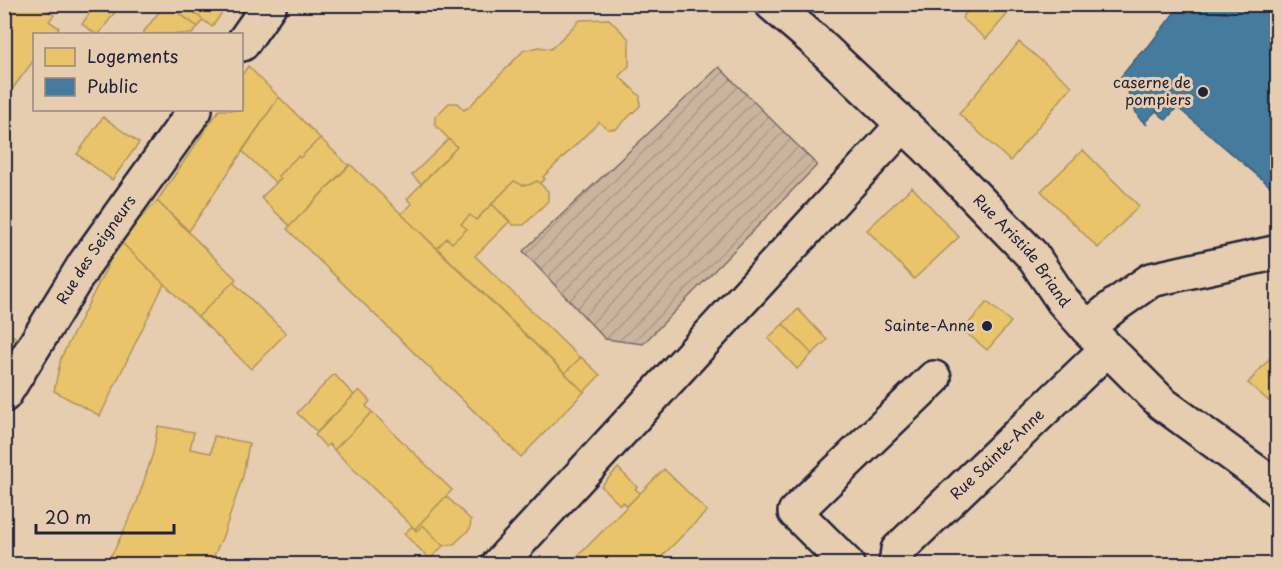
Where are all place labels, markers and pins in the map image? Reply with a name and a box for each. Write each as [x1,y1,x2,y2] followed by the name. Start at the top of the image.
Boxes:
[1113,70,1191,110] place label: caserne de pompiers
[1196,85,1210,99] marker: caserne de pompiers
[884,313,975,336] place label: Sainte-Anne
[980,319,994,333] marker: Sainte-Anne

